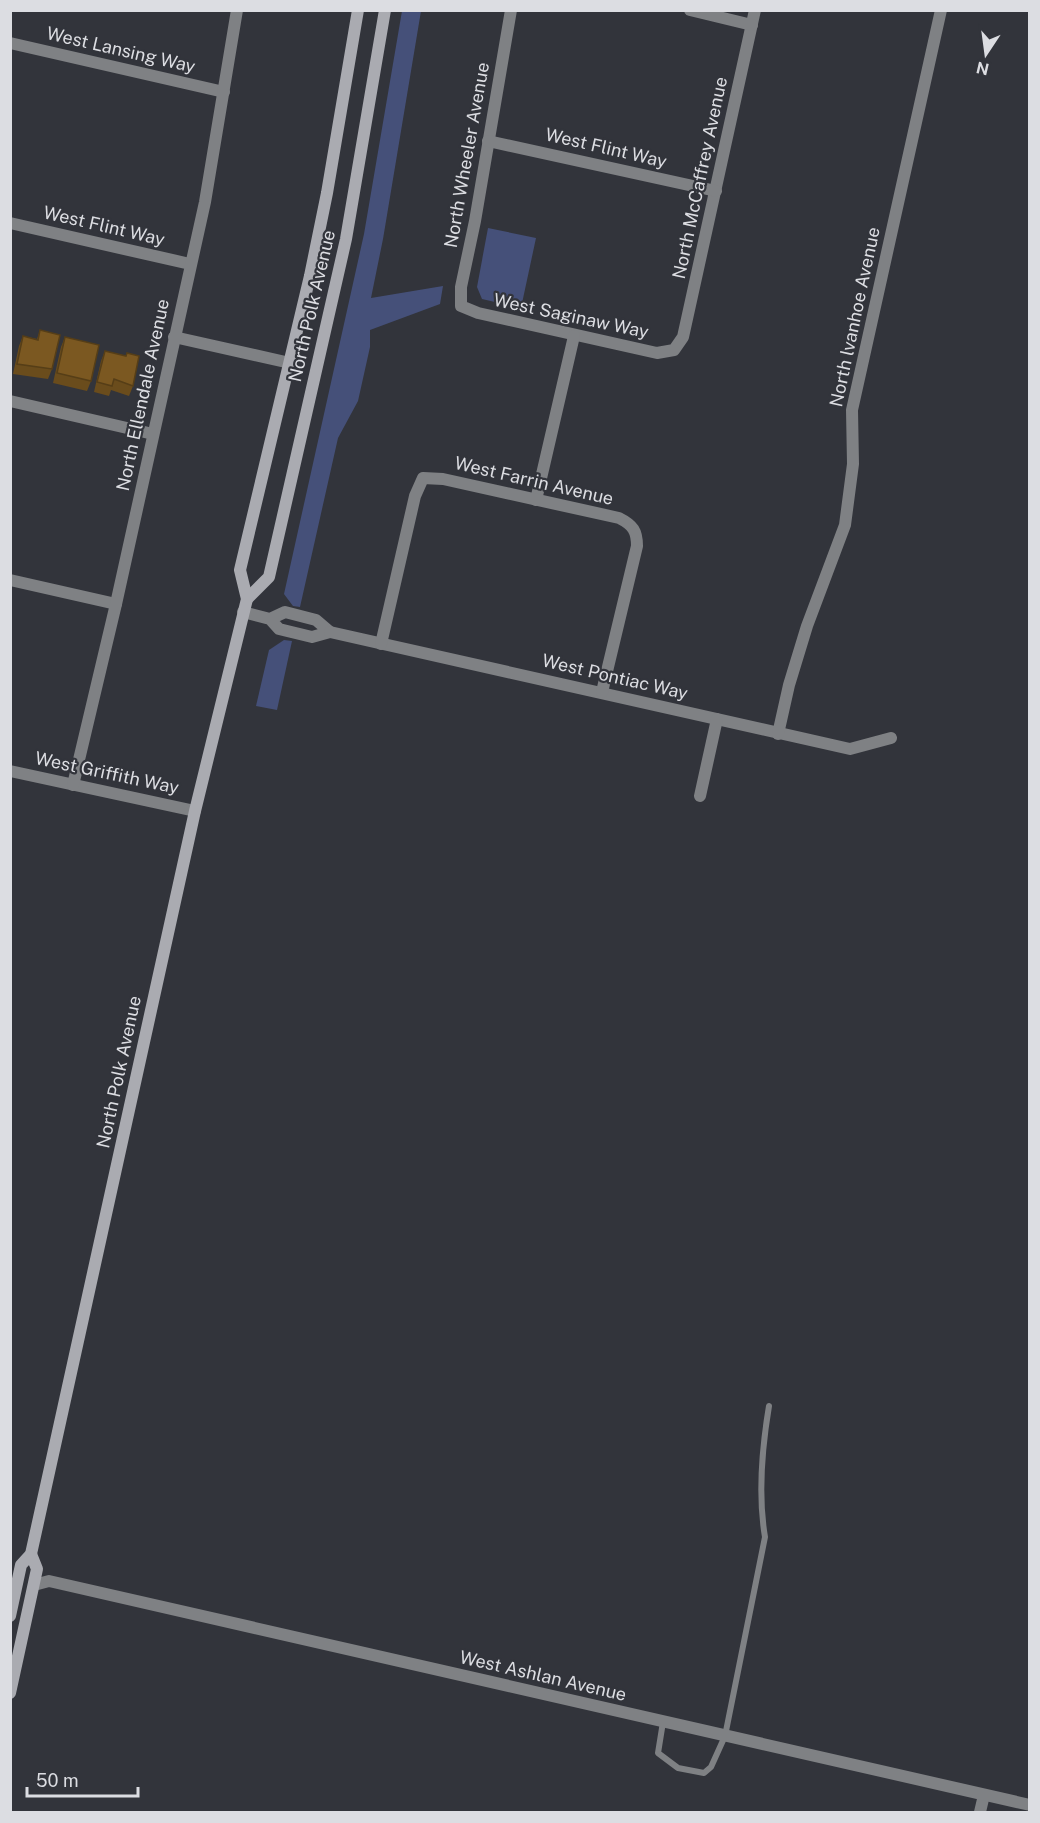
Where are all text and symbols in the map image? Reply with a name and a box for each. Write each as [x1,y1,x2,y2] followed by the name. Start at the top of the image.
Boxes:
[45,22,198,77] street label: West Lansing Way
[956,24,1016,84] north arrow
[975,57,991,79] text: N
[440,60,493,249] street label: North Wheeler Avenue
[668,75,731,281] street label: North McCaffrey Avenue
[543,123,669,172] street label: West Flint Way
[41,201,167,250] street label: West Flint Way
[825,225,884,409] street label: North lvanhoe Avenue
[284,228,339,384] street label: North Polk Avenue
[492,289,651,342] street label: West Saginaw Way
[112,297,173,493] street label: North Ellendale Avenue
[453,452,616,509] street label: West Farrin Avenue
[540,650,690,704] street label: West Pontiac Way
[33,747,181,798] street label: West Griffith Way
[92,994,145,1150] street label: North Polk Avenue
[458,1646,629,1705] street label: West Ashlan Avenue
[27,1760,138,1798] scale bar
[36,1770,79,1791] text: 50 m

